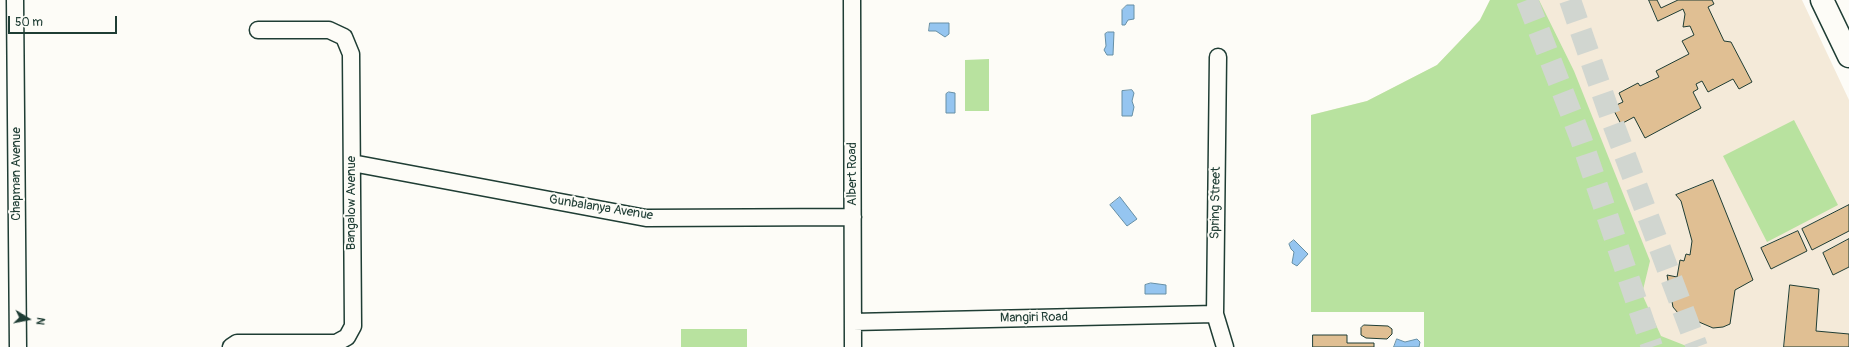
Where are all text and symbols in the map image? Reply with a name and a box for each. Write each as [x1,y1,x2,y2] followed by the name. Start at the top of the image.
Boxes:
[10,8,119,34] scale bar
[15,15,43,30] text: 50 m
[9,127,25,221] street label: Chapman Avenue
[845,142,861,206] street label: Albert Road
[344,156,360,250] street label: Bangalow Avenue
[1208,167,1224,239] street label: Spring Street
[548,192,654,224] street label: Gunbalanya Avenue
[8,299,48,339] north arrow
[1000,310,1068,326] street label: Mangiri Road
[33,316,47,326] text: N

